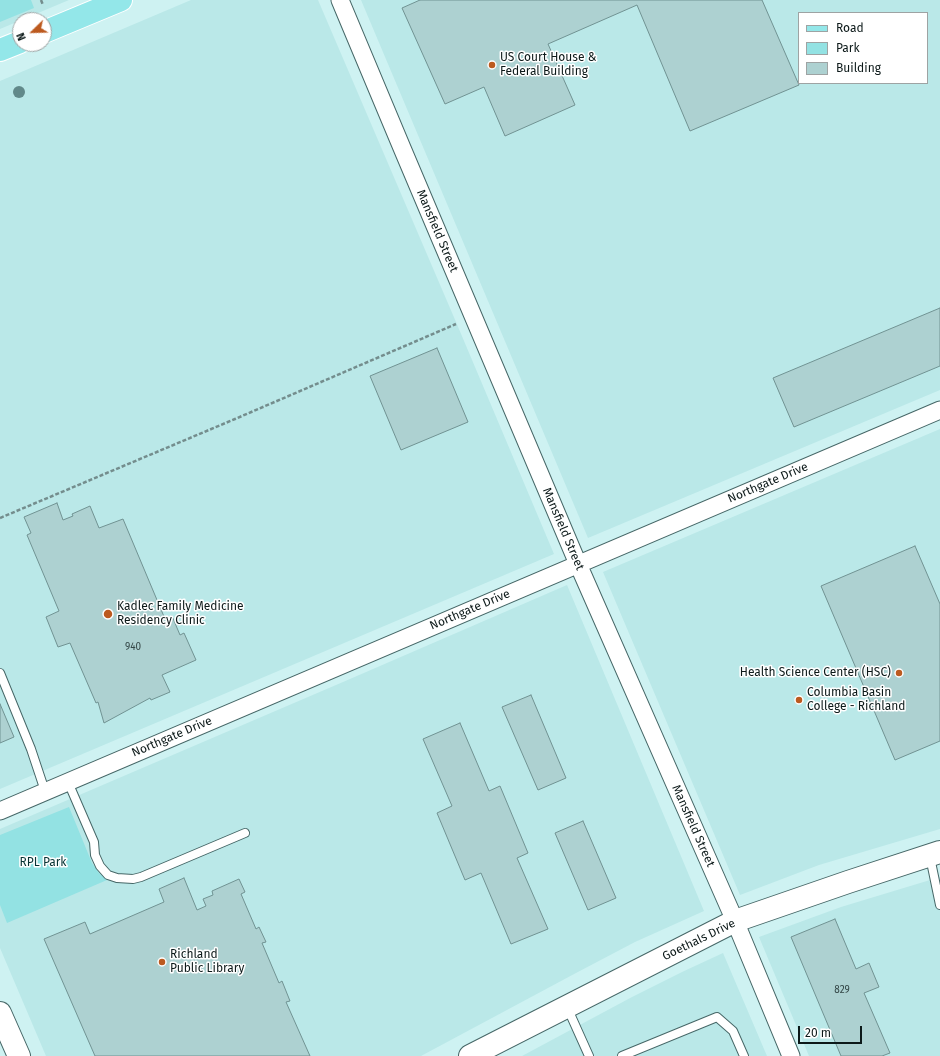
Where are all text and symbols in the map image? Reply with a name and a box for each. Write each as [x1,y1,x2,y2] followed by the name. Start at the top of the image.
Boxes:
[12,12,52,52] north arrow
[798,12,928,84] legend
[836,21,864,35] text: Road
[14,31,29,42] text: N
[836,41,860,55] text: Park
[500,51,596,79] place label: US Court House & Federal Building
[487,60,497,70] marker: US Court House & Federal Building
[836,61,881,75] text: Building
[413,188,461,274] street label: Mansfield Street
[726,460,810,506] street label: Northgate Drive
[539,486,587,572] street label: Mansfield Street
[428,587,512,633] street label: Northgate Drive
[117,600,244,628] place label: Kadlec Family Medicine Residency Clinic
[102,608,114,620] marker: Kadlec Family Medicine Residency Clinic
[125,641,141,653] house number: 940
[740,666,891,680] place label: Health Science Center (HSC)
[894,668,904,678] marker: Health Science Center (HSC)
[807,686,905,714] place label: Columbia Basin College - Richland
[794,695,804,705] marker: Columbia Basin College - Richland
[130,714,214,760] street label: Northgate Drive
[668,783,718,869] street label: Mansfield Street
[19,856,67,870] park label: RPL Park
[660,916,738,964] street label: Goethals Drive
[170,948,244,976] place label: Richland Public Library
[157,957,167,967] marker: Richland Public Library
[834,984,850,996] house number: 829
[800,1018,864,1044] scale bar
[805,1026,831,1040] text: 20 m

